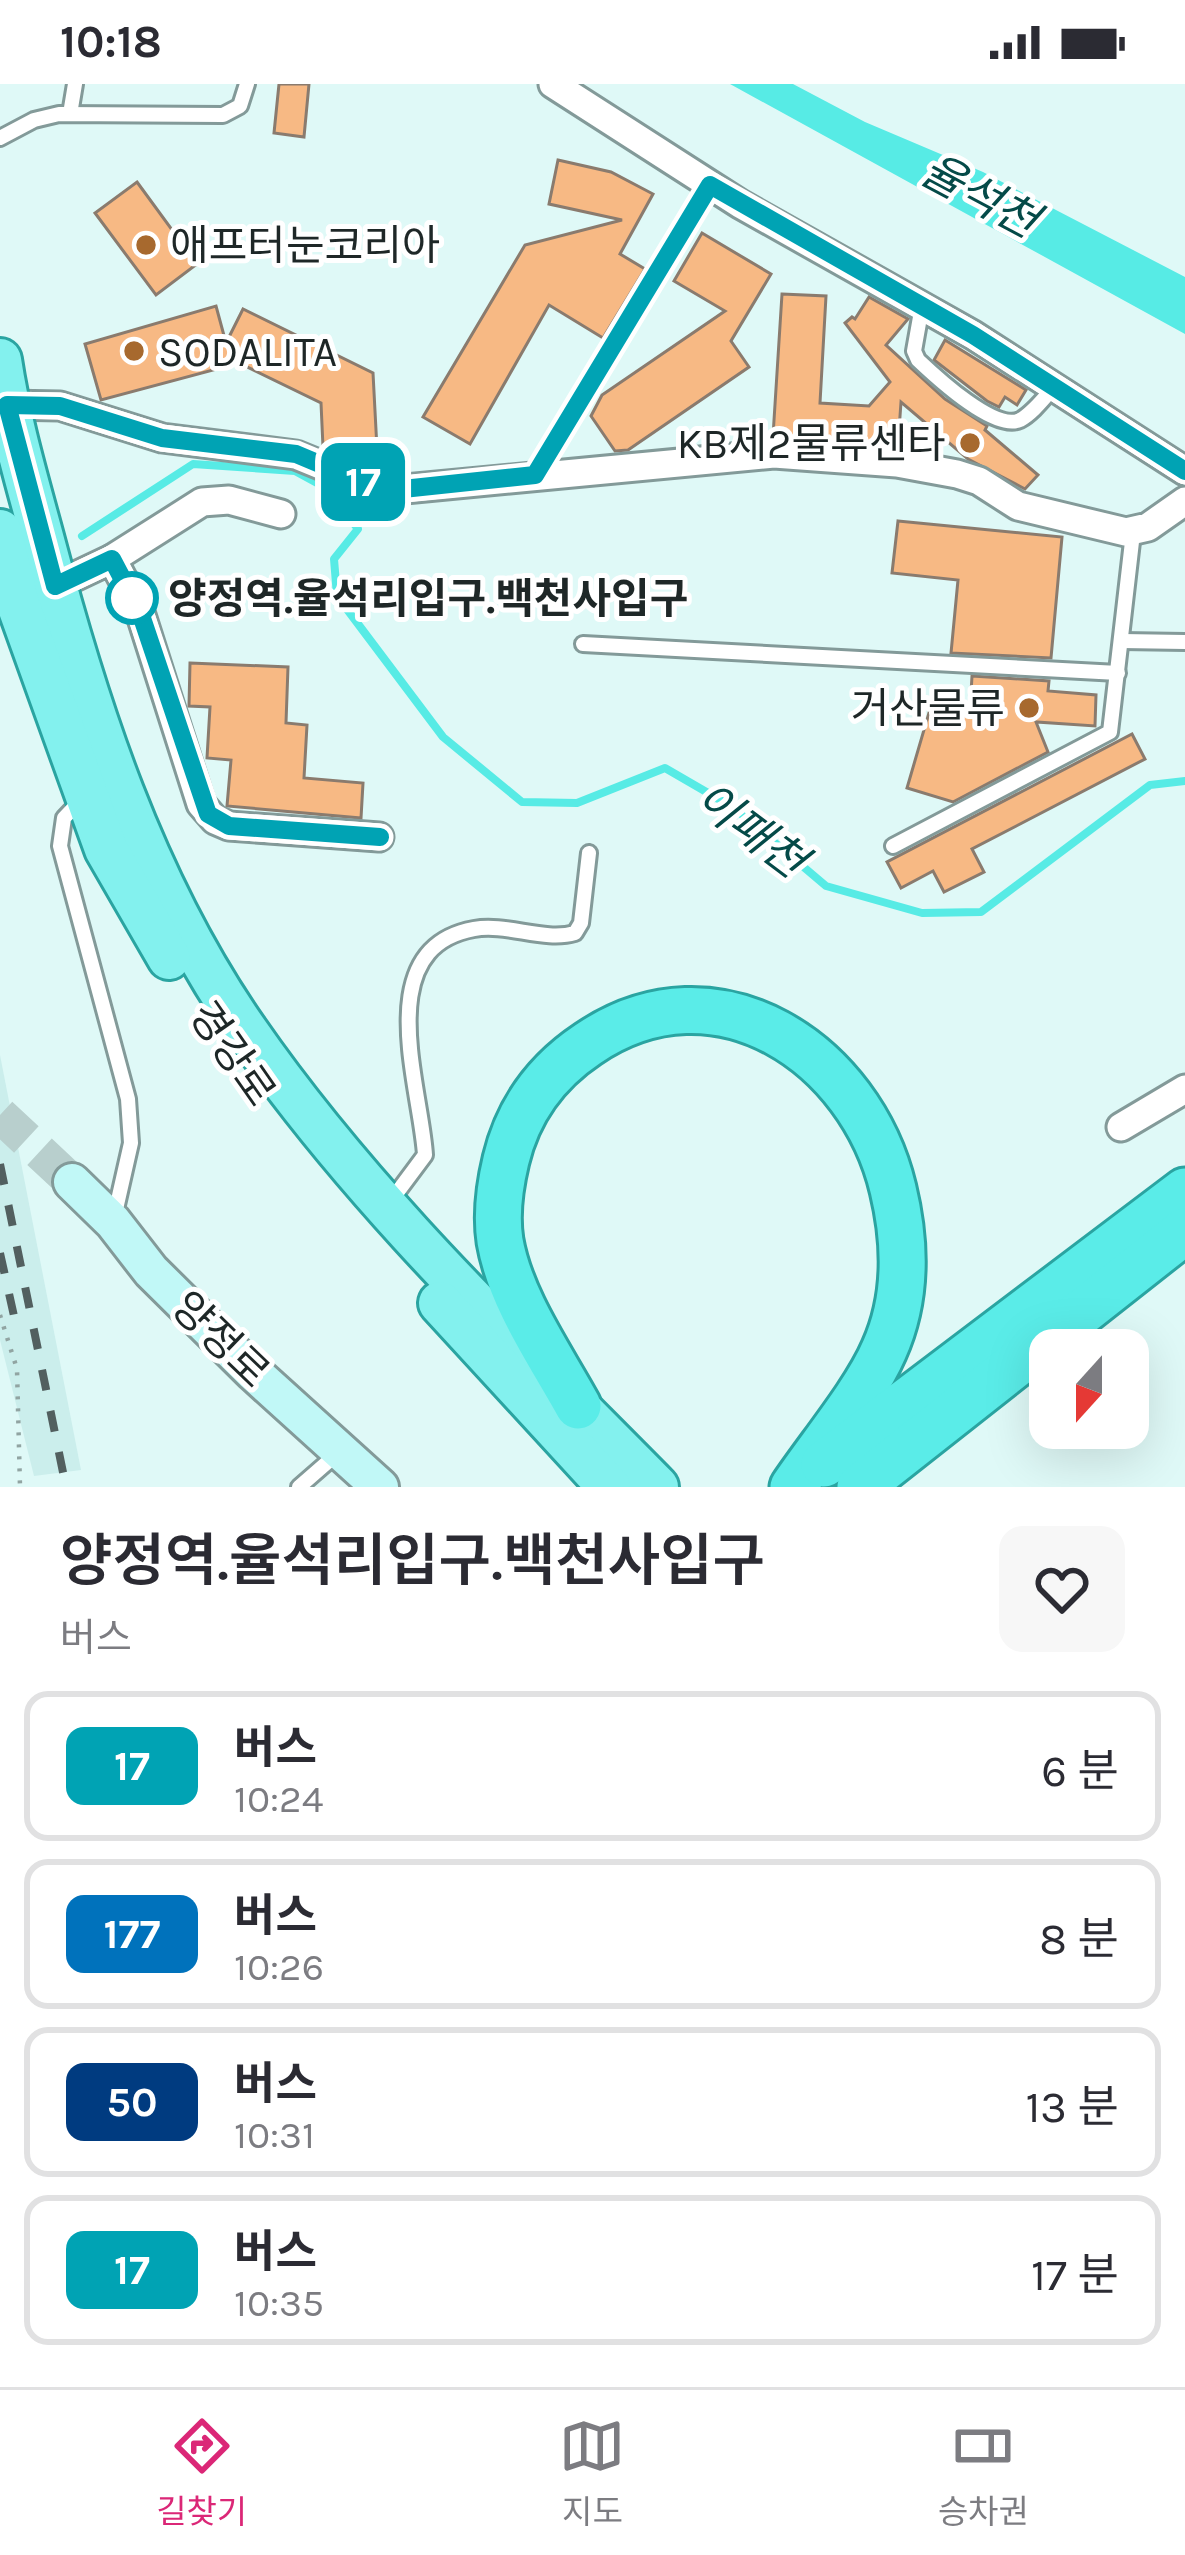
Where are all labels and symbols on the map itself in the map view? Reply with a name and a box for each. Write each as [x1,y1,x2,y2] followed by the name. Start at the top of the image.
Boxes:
[912,144,1051,250] water label: 율석천
[170,221,440,271] place label: 애프터눈코리아
[133,232,159,258] marker: 애프터눈코리아
[158,327,337,377] place label: SODALITA
[121,338,147,364] marker: SODALITA
[677,419,946,469] place label: KB제2물류센타
[957,430,983,456] marker: KB제2물류센타
[309,443,417,521] line badge: 17
[107,573,157,623] marker: 양정역.율석리입구.백천사입구
[168,574,688,624] place label: 양정역.율석리입구.백천사입구
[850,684,1005,734] place label: 거산물류
[1016,695,1042,721] marker: 거산물류
[685,772,819,891] water label: 이패천
[178,992,286,1115] street label: 경강로
[161,1281,279,1398] street label: 양정로
[1029,1329,1149,1449] north arrow

